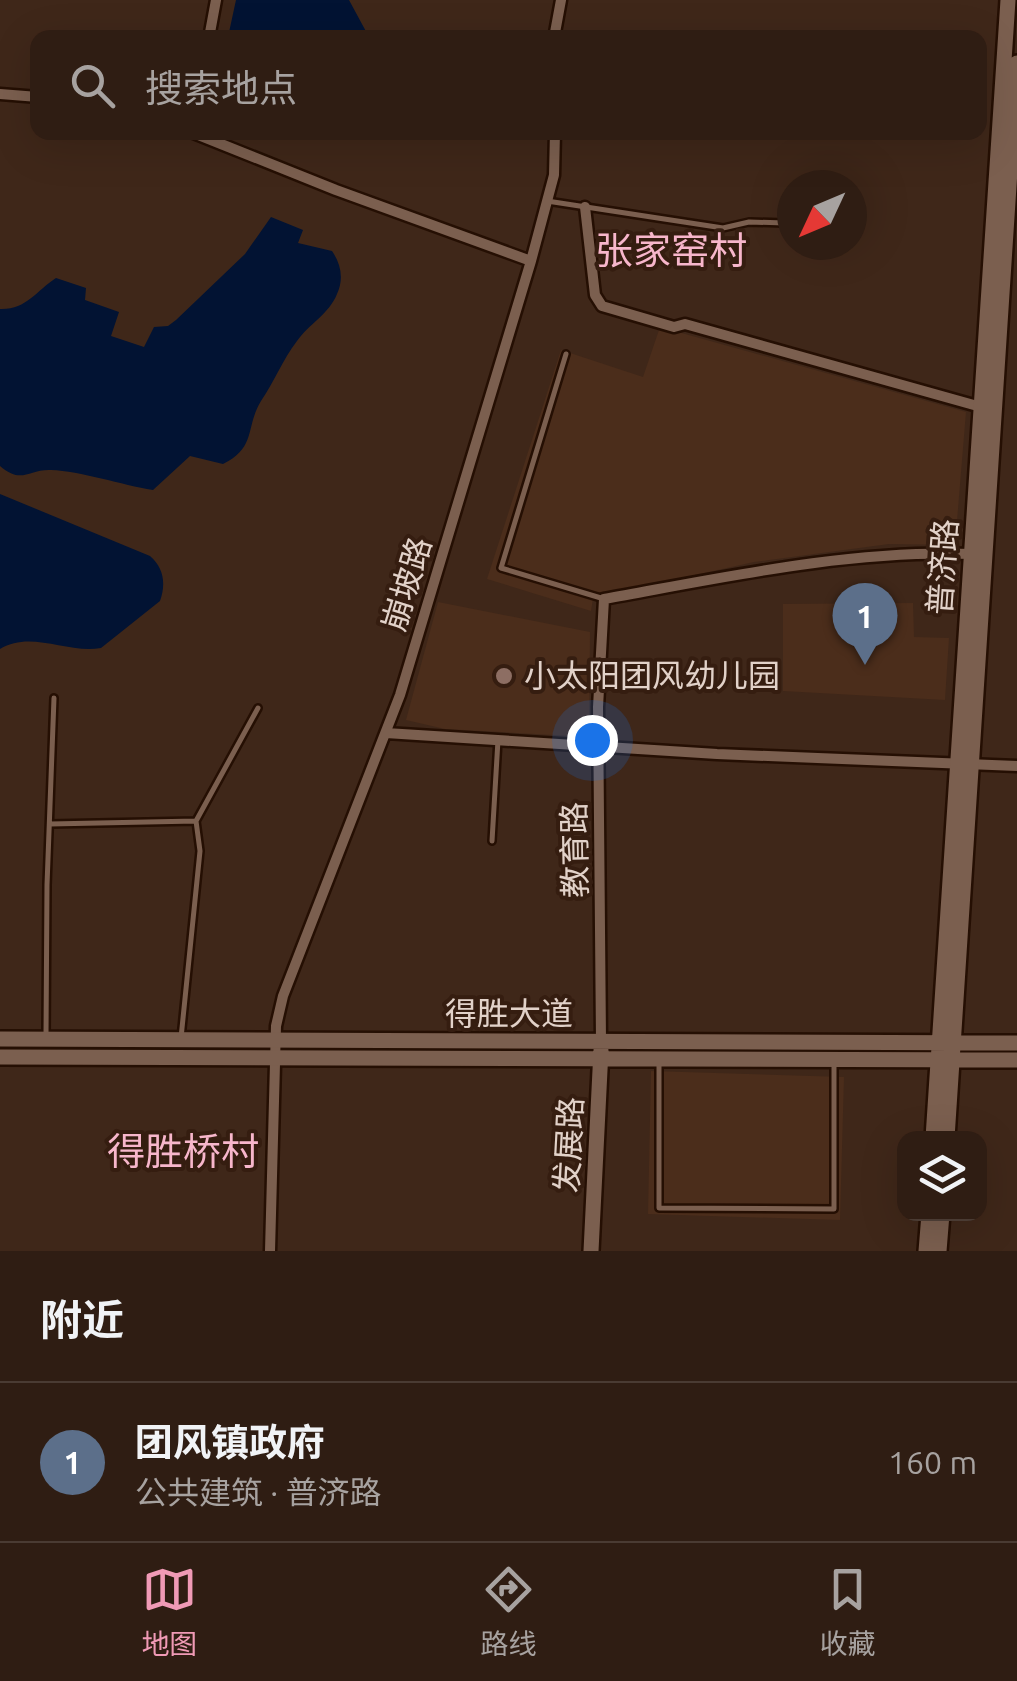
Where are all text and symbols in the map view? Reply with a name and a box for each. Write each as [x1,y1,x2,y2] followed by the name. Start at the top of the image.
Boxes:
[30,30,987,140] search box
[65,58,120,113] icon: search
[145,67,297,109] text: 搜索地点
[777,170,867,260] north arrow
[595,229,747,271] district label: 张家窑村
[921,518,963,616] street label: 普济路
[375,533,437,635] street label: 崩坡路
[832,582,898,665] pin: 1
[524,657,780,693] place label: 小太阳团风幼儿园
[493,665,515,687] marker: 小太阳团风幼儿园
[567,715,618,766] your location
[555,802,593,898] street label: 教育路
[445,995,573,1031] street label: 得胜大道
[548,1096,588,1194] street label: 发展路
[107,1130,259,1172] district label: 得胜桥村
[897,1131,987,1221] map controls
[897,1131,987,1221] button: layers
[40,1296,124,1343] text: 附近
[135,1421,325,1463] text: 团风镇政府
[63,1444,82,1480] text: 1
[888,1444,977,1480] text: 160 m
[135,1474,382,1510] text: 公共建筑 · 普济路
[141,1562,198,1662] tab: 地图
[480,1562,537,1662] tab: 路线
[819,1562,876,1662] tab: 收藏

